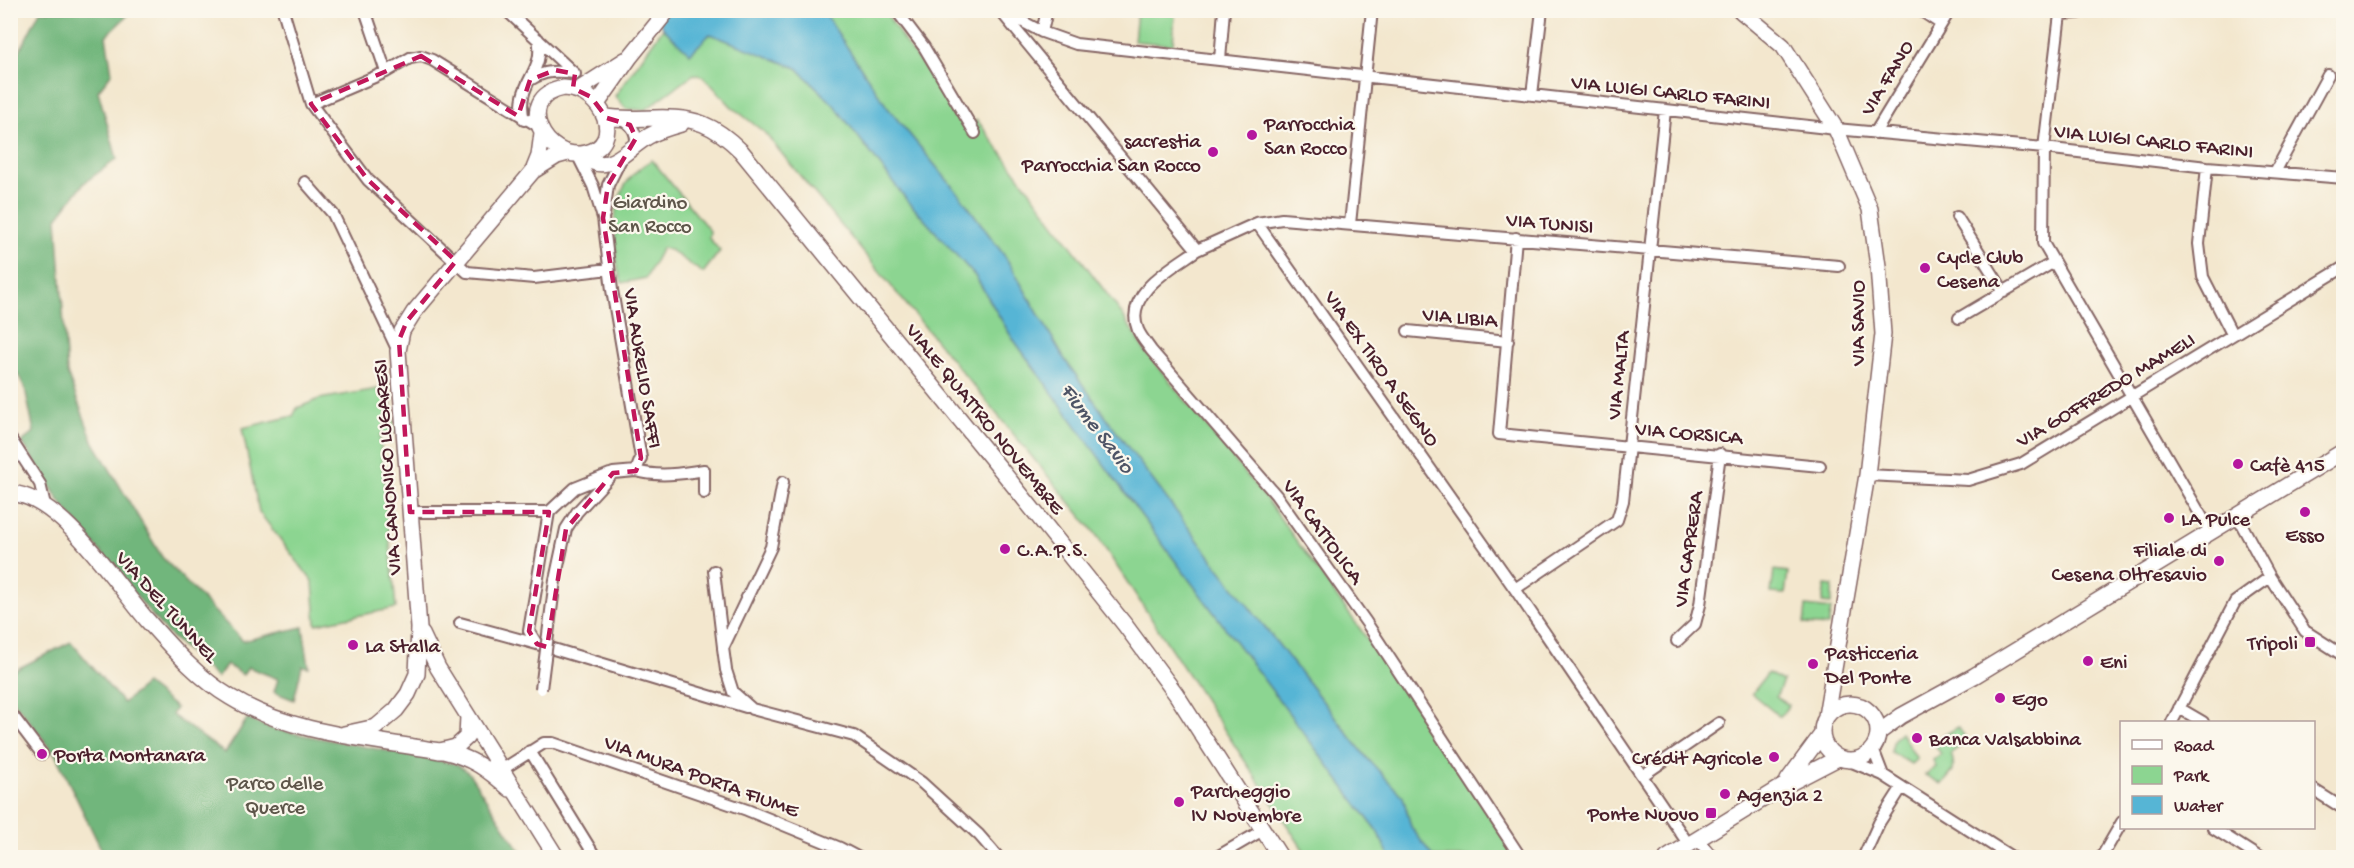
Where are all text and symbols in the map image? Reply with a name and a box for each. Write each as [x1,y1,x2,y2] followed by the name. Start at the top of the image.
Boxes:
[1856,36,1921,122] street label: VIA FANO
[1569,71,1772,117] street label: VIA LUIGI CARLO FARINI
[1263,114,1356,163] place label: Parrocchia San Rocco
[2052,120,2255,166] street label: VIA LUIGI CARLO FARINI
[1245,128,1259,142] marker: Parrocchia San Rocco
[1021,131,1202,180] place label: sacrestia Parrocchia San Rocco
[1206,145,1220,159] marker: sacrestia Parrocchia San Rocco
[608,192,692,241] park label: Giardino San Rocco
[1504,209,1595,242] street label: VIA TUNISI
[1937,247,2023,296] place label: Cycle Club Cesena
[1918,261,1932,275] marker: Cycle Club Cesena
[1848,280,1873,367] street label: VIA SAVIO
[615,286,666,450] street label: VIA AURELIO SAFFI
[1316,286,1444,453] street label: VIA EX TIRO A SEGNO
[1420,304,1500,335] street label: VIA LIBIA
[898,319,1069,522] street label: VIALE QUATTRO NOVEMBRE
[1603,328,1638,422] street label: VIA MALTA
[2012,329,2201,456] street label: VIA GOFFREDO MAMELI
[369,358,410,577] street label: VIA CANONICO LUGARESI
[1053,379,1139,481] water label: Fiume Savio
[1633,418,1745,453] street label: VIA CORSICA
[2250,455,2325,480] place label: Cafè 415
[2231,457,2245,471] marker: Cafè 415
[1274,475,1368,592] street label: VIA CATTOLICA
[1670,488,1711,610] street label: VIA CAPRERA
[2298,505,2312,519] marker: Esso
[2181,509,2251,534] place label: LA Pulce
[2162,511,2176,525] marker: LA Pulce
[2285,525,2325,550] place label: Esso
[1017,540,1088,565] place label: C.A.P.S.
[2051,540,2207,589] place label: Filiale di Cesena Oltresavio
[998,542,1012,556] marker: C.A.P.S.
[108,547,223,670] street label: VIA DEL TUNNEL
[2212,554,2226,568] marker: Filiale di Cesena Oltresavio
[2247,633,2298,658] place label: Tripoli
[2303,635,2317,649] marker: Tripoli
[365,636,442,661] place label: La Stalla
[346,638,360,652] marker: La Stalla
[1823,643,1919,692] place label: Pasticceria Del Ponte
[2100,652,2128,677] place label: Eni
[2081,654,2095,668] marker: Eni
[1806,657,1820,671] marker: Pasticceria Del Ponte
[2012,689,2048,714] place label: Ego
[1993,691,2007,705] marker: Ego
[2120,721,2315,829] legend
[1928,729,2082,754] place label: Banca Valsabbina
[599,731,802,825] street label: VIA MURA PORTA FIUME
[1910,731,1924,745] marker: Banca Valsabbina
[2174,737,2215,758] text: Road
[53,745,207,770] place label: Porta Montanara
[35,747,49,761] marker: Porta Montanara
[1632,748,1763,773] place label: Crédit Agricole
[1767,750,1781,764] marker: Crédit Agricole
[2173,767,2210,788] text: Park
[226,773,325,822] park label: Parco delle Querce
[1190,781,1303,830] place label: Parcheggio IV Novembre
[1737,785,1823,810] place label: Agenzia 2
[1718,787,1732,801] marker: Agenzia 2
[1172,795,1186,809] marker: Parcheggio IV Novembre
[2174,797,2224,818] text: Water
[1587,804,1699,829] place label: Ponte Nuovo
[1704,806,1718,820] marker: Ponte Nuovo

